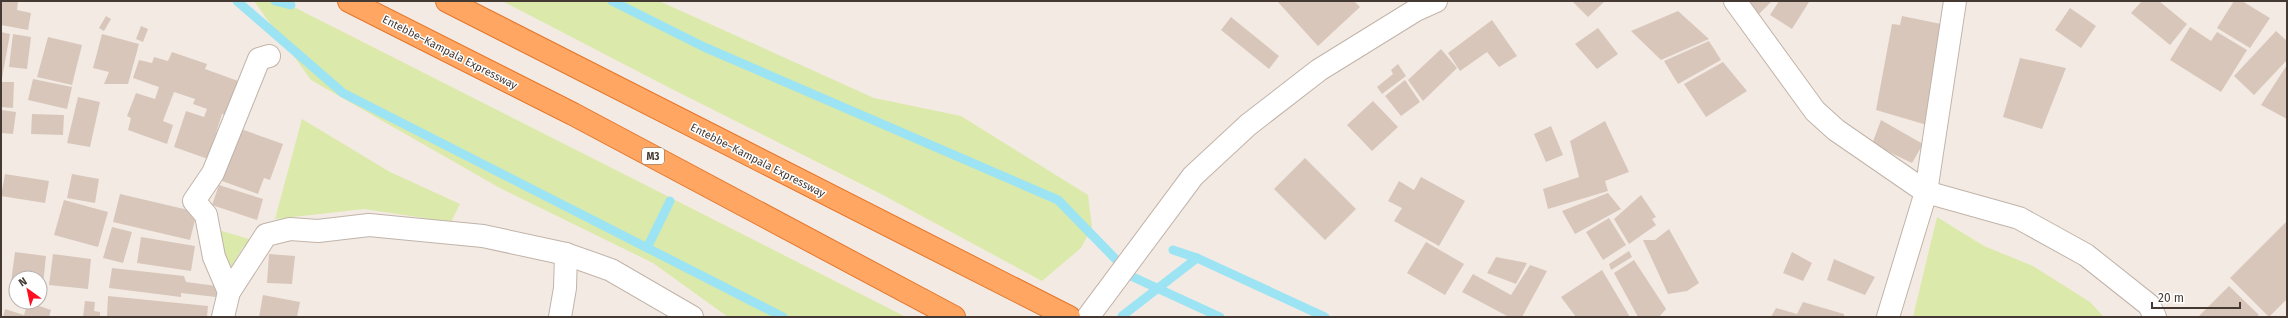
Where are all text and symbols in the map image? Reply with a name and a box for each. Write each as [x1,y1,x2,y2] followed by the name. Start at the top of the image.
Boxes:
[380,13,520,92] street label: Entebbe–Kampala Expressway
[688,121,828,200] street label: Entebbe–Kampala Expressway
[642,148,664,164] road number: M3
[8,270,48,310] north arrow
[16,275,29,289] text: N
[2152,284,2240,310] scale bar
[2158,291,2184,305] text: 20 m

